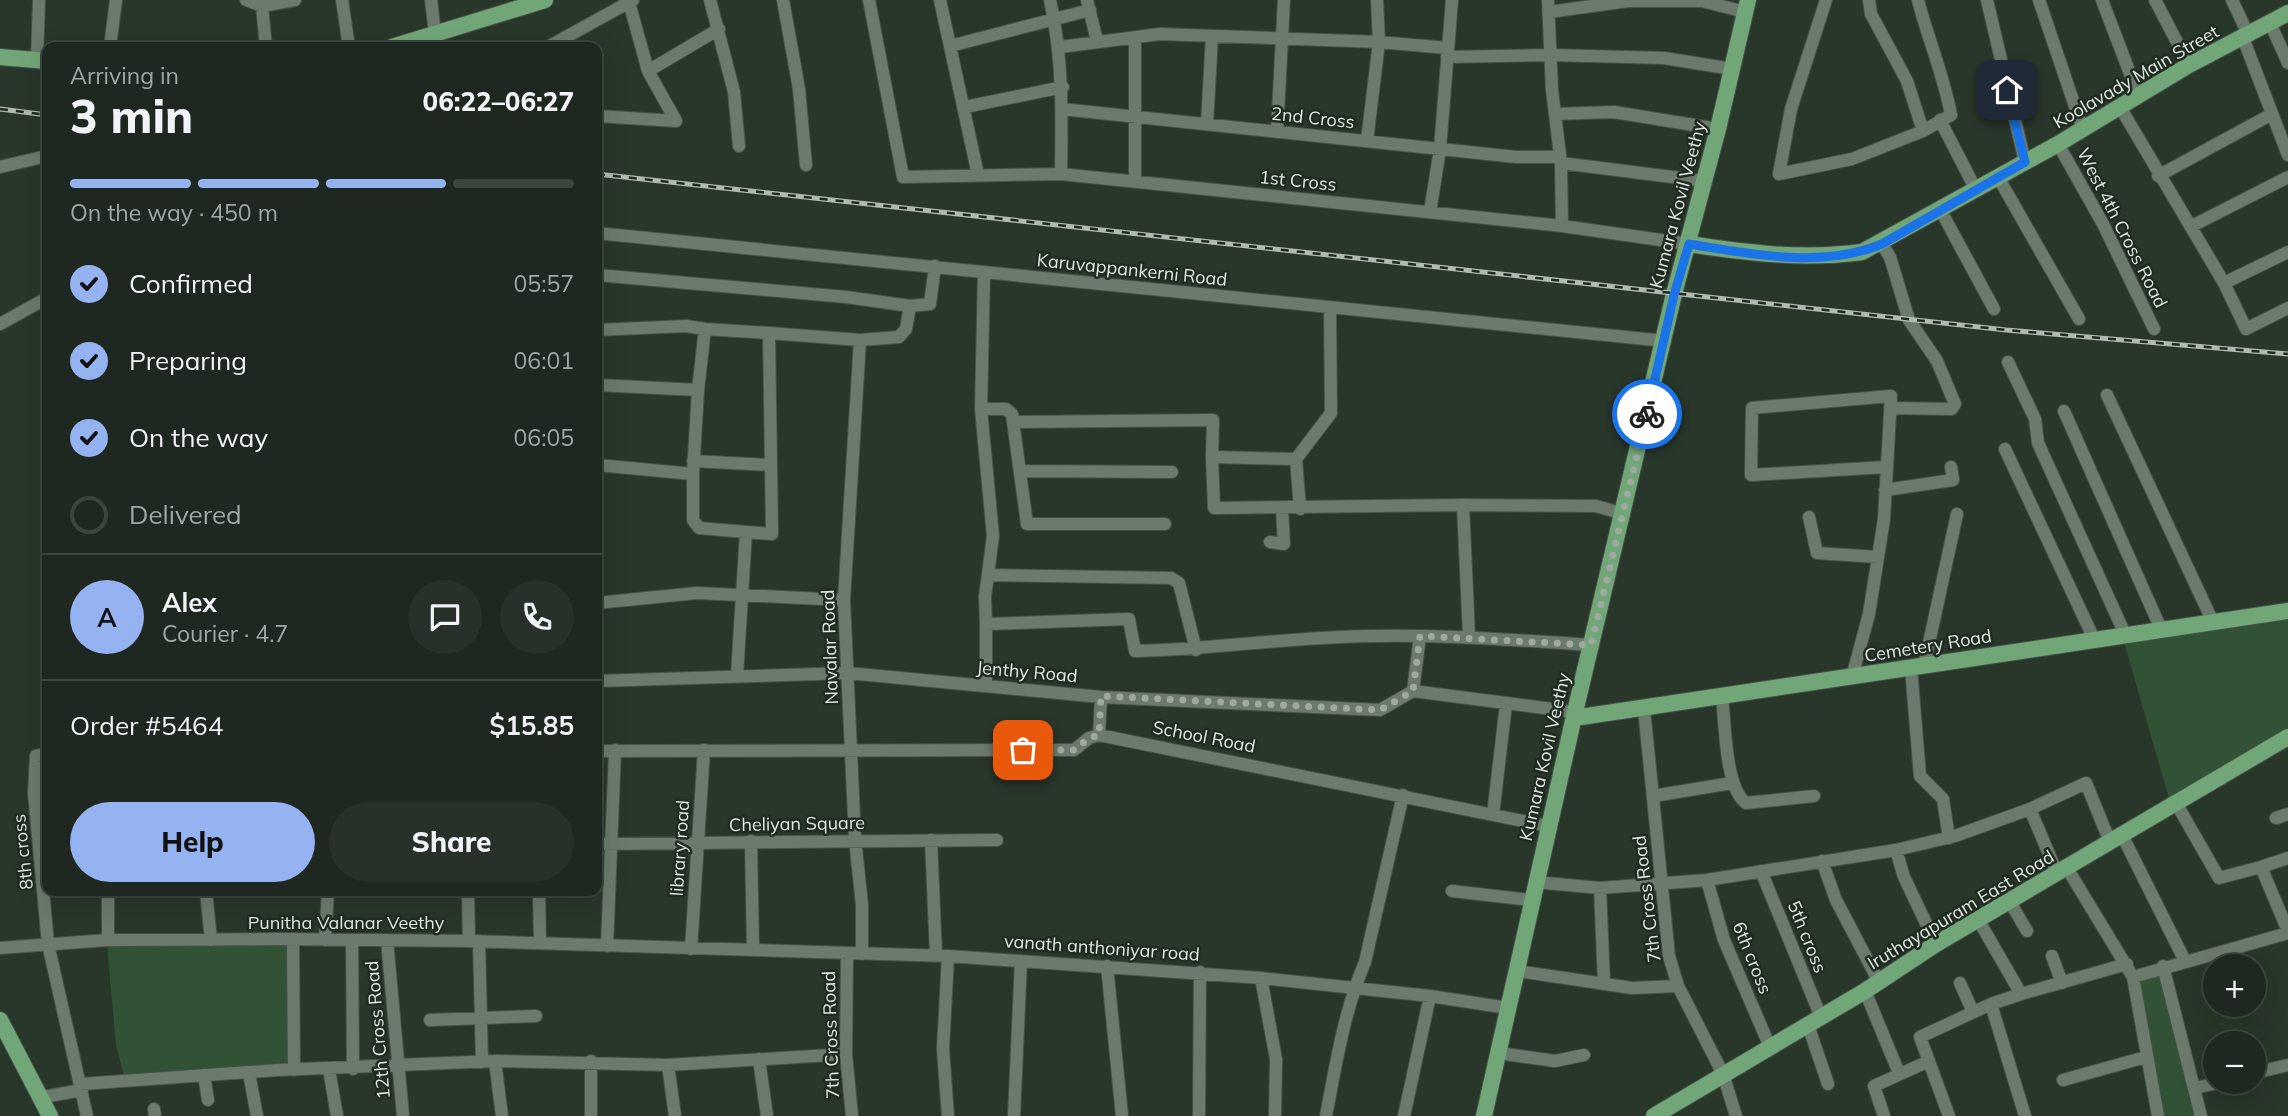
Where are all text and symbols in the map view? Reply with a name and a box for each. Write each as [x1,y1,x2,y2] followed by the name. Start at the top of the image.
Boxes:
[2049,20,2223,133] street label: Koolavady Main Street
[1977,60,2037,120] pin
[70,61,179,90] text: Arriving in
[1988,71,2026,109] icon: home
[423,85,574,118] text: 06:22–06:27
[70,87,193,145] text: 3 min
[1270,102,1356,133] street label: 2nd Cross
[1644,119,1711,291] street label: Kumara Kovil Veethy
[2072,144,2173,312] street label: West 4th Cross Road
[1258,165,1338,196] street label: 1st Cross
[70,198,278,227] text: On the way · 450 m
[1036,248,1228,291] street label: Karuvappankerni Road
[70,265,108,303] icon: check
[129,267,253,300] text: Confirmed
[514,269,574,298] text: 05:57
[70,342,108,380] icon: check
[129,344,247,377] text: Preparing
[514,346,574,375] text: 06:01
[1612,379,1682,449] courier
[1628,395,1666,433] icon: bike
[70,419,108,457] icon: check
[129,421,268,454] text: On the way
[514,423,574,452] text: 06:05
[129,498,242,531] text: Delivered
[408,580,482,654] button: chat
[500,580,574,654] button: phone
[162,586,217,619] text: Alex
[816,589,843,705] street label: Navalar Road
[97,601,117,634] text: A
[162,619,288,648] text: Courier · 4.7
[1863,624,1993,667] street label: Cemetery Road
[976,656,1079,687] street label: Jenthy Road
[1514,670,1575,843] street label: Kumara Kovil Veethy
[70,709,223,742] text: Order #5464
[490,709,574,742] text: $15.85
[1151,715,1258,758] street label: School Road
[993,720,1053,780] pin
[1004,731,1042,769] icon: bag
[665,799,694,897] street label: library road
[70,802,315,882] button: Help
[329,802,574,882] button: Share
[729,811,865,836] street label: Cheliyan Square
[7,813,38,891] street label: 8th cross
[1627,834,1666,964] street label: 7th Cross Road
[1863,845,2058,974] street label: Iruthayapuram East Road
[1783,897,1832,976] street label: 5th cross
[248,911,445,934] street label: Punitha Valanar Veethy
[1728,918,1777,997] street label: 6th cross
[1003,929,1201,966] street label: vanath anthoniyar road
[2203,954,2266,1094] map controls
[2203,954,2266,1017] button: +
[360,960,395,1100] street label: 12th Cross Road
[817,971,844,1099] street label: 7th Cross Road
[2203,1031,2266,1094] button: −

